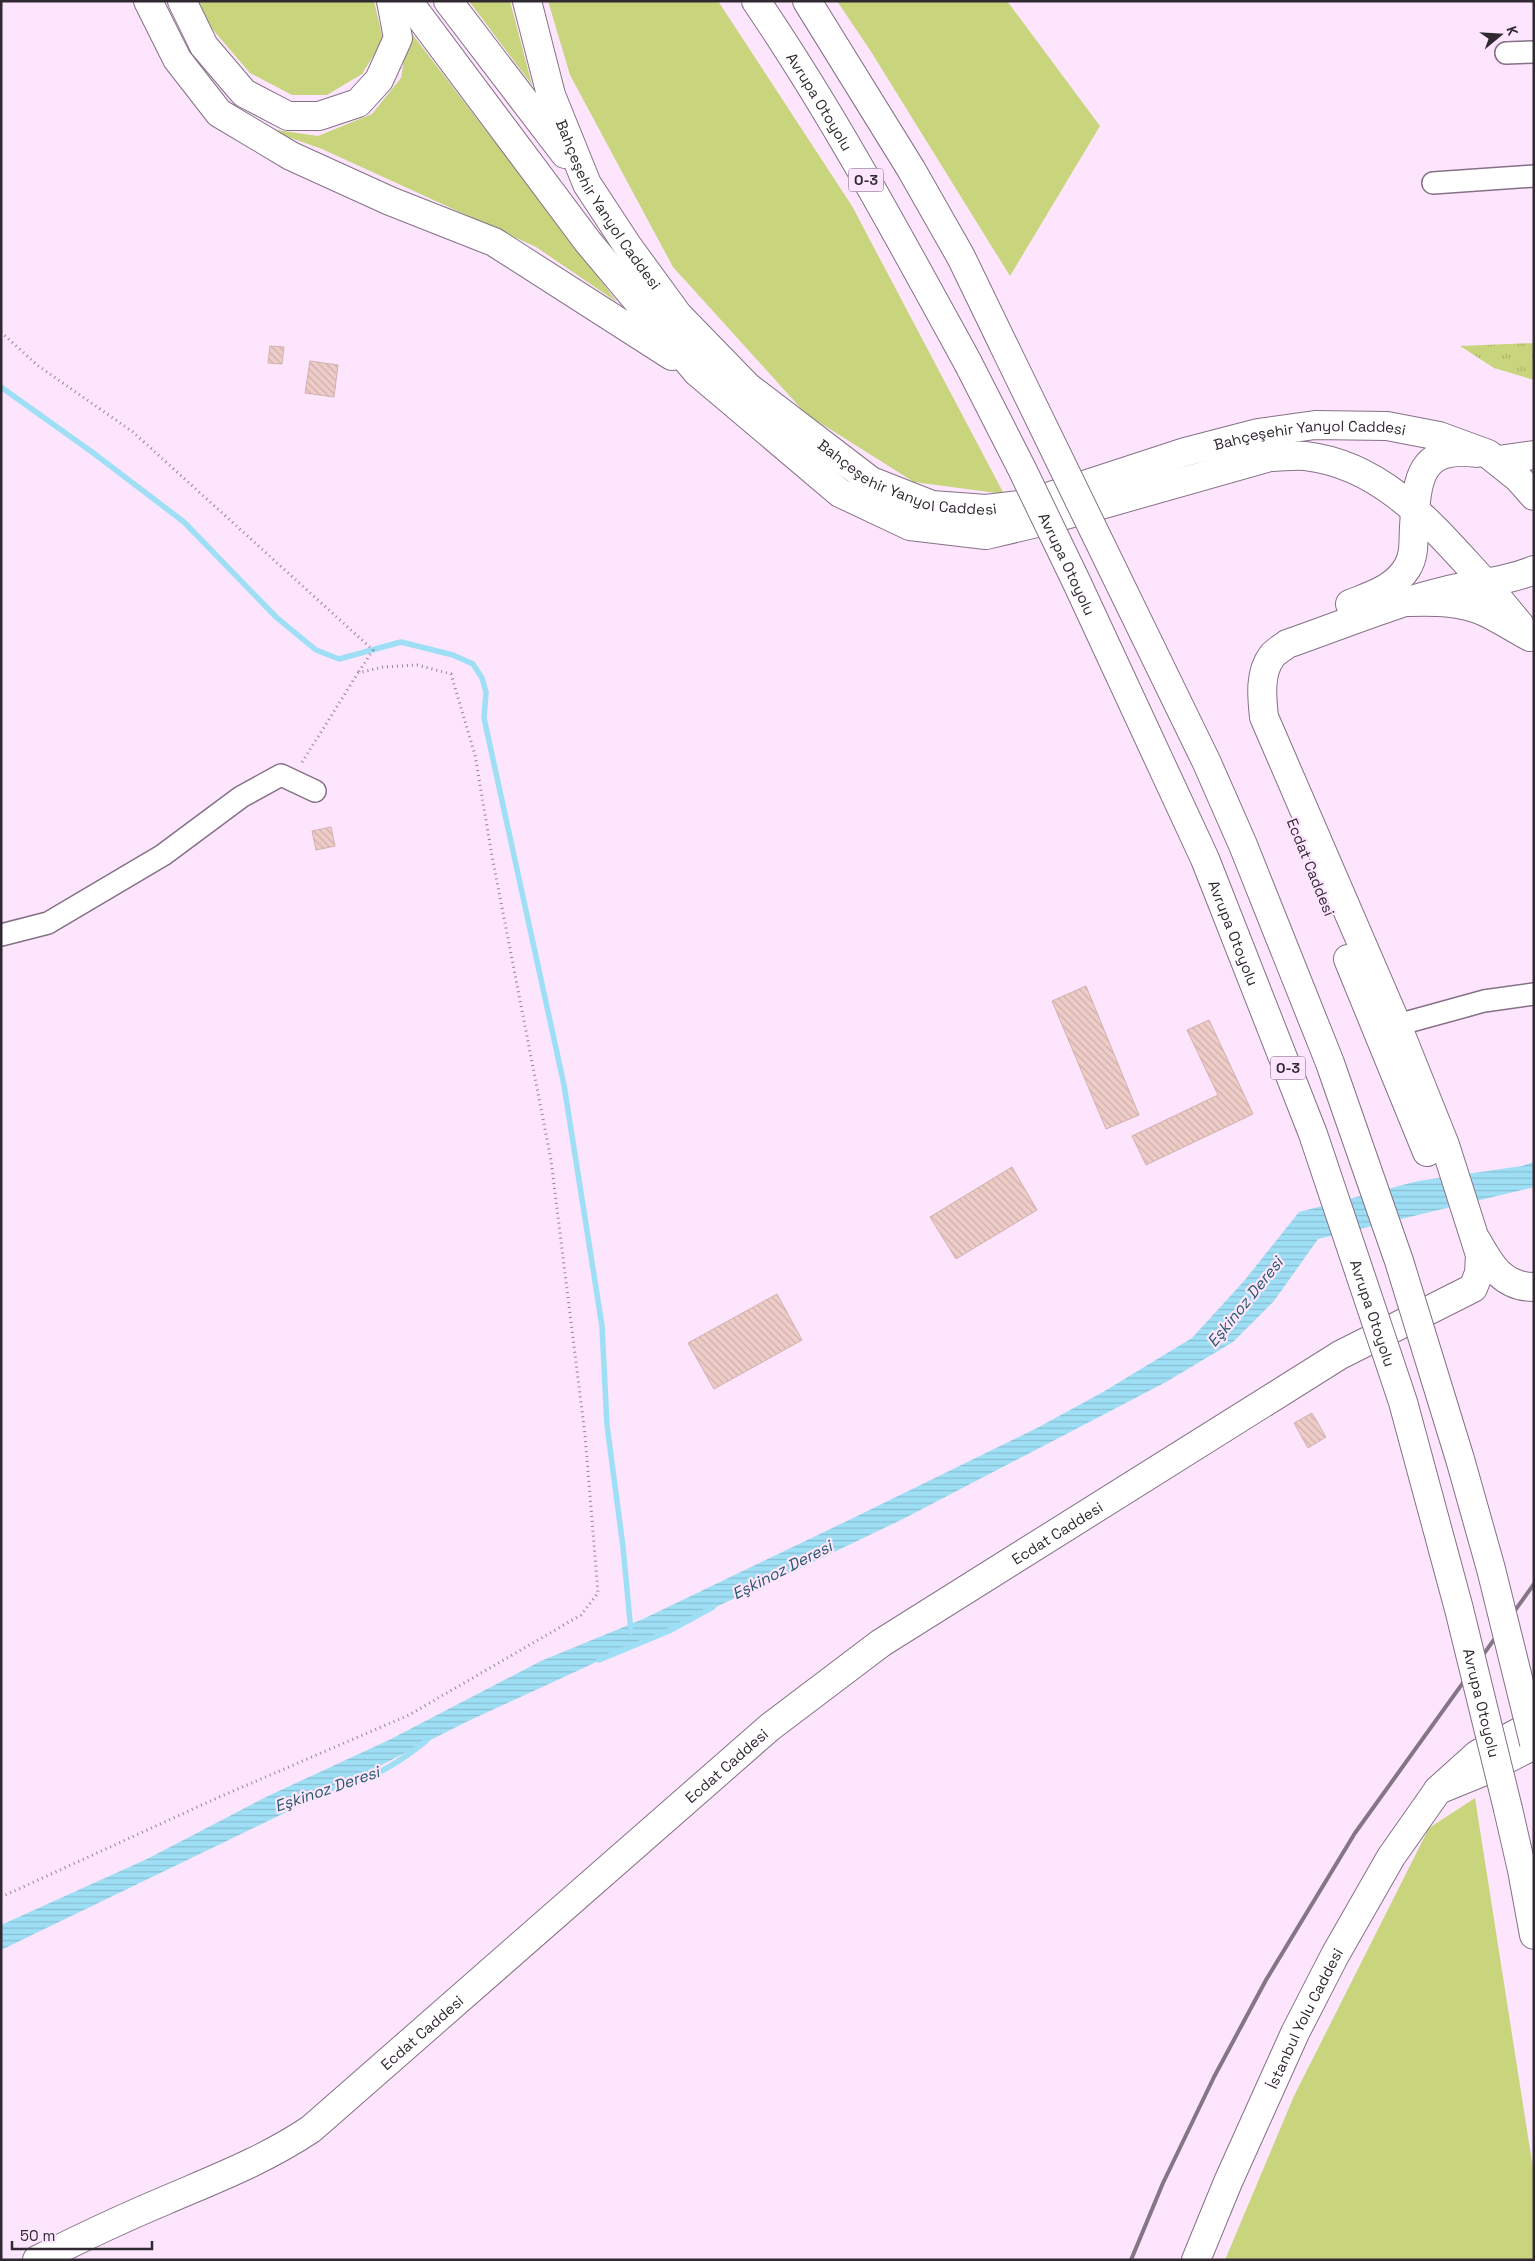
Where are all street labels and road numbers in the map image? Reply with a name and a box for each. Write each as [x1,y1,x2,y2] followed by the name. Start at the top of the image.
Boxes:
[783,49,857,154] street label: Avrupa Otoyolu
[552,116,665,293] street label: Bahçeşehir Yanyol Caddesi
[848,168,884,192] road number: O-3
[1211,415,1407,454] street label: Bahçeşehir Yanyol Caddesi
[814,435,998,519] street label: Bahçeşehir Yanyol Caddesi
[1035,509,1100,618] street label: Avrupa Otoyolu
[1283,815,1339,919] street label: Ecdat Caddesi
[1205,877,1263,988] street label: Avrupa Otoyolu
[1270,1056,1306,1080] road number: O-3
[1346,1257,1400,1369] street label: Avrupa Otoyolu
[1008,1497,1106,1568] street label: Ecdat Caddesi
[1459,1646,1505,1759] street label: Avrupa Otoyolu
[681,1724,772,1807] street label: Ecdat Caddesi
[1262,1944,1347,2091] street label: İstanbul Yolu Caddesi
[376,1991,467,2074] street label: Ecdat Caddesi

